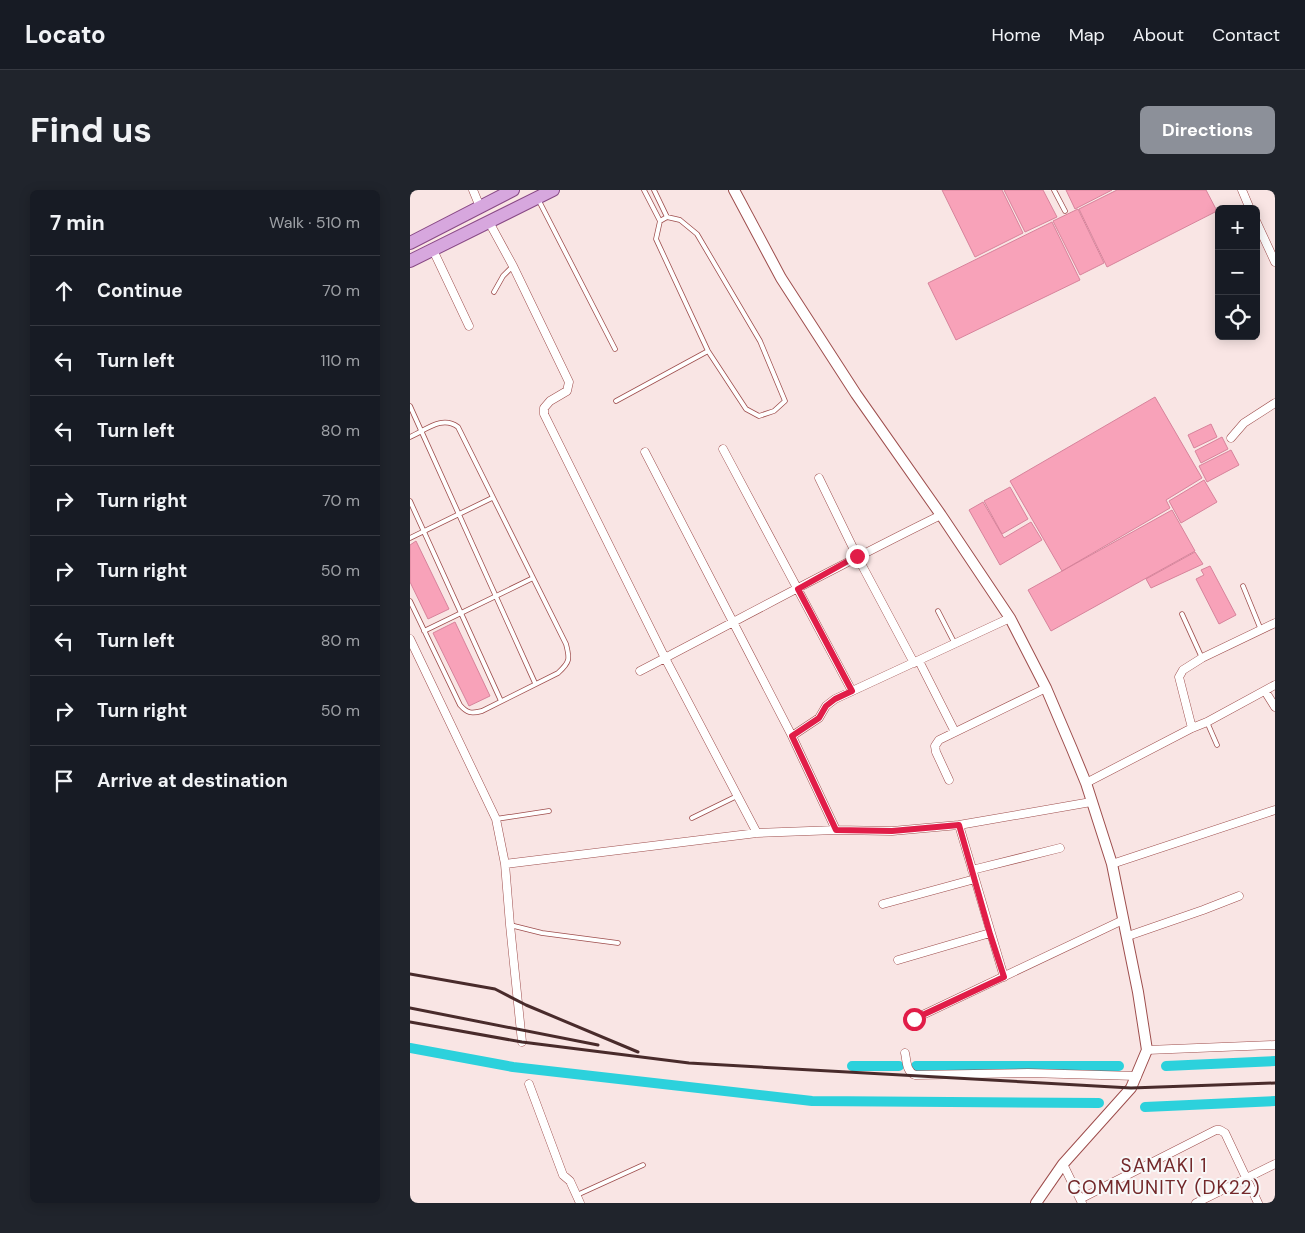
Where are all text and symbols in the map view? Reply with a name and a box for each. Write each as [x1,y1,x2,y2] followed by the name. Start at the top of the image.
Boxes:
[25,19,106,50] text: Locato
[991,23,1041,47] text: Home
[1069,23,1105,47] text: Map
[1133,23,1184,47] text: About
[1212,23,1280,47] text: Contact
[1140,106,1275,154] button: Directions
[30,107,152,153] text: Find us
[1215,205,1260,340] map controls
[1215,205,1260,250] button: +
[50,209,105,237] text: 7 min
[269,212,360,233] text: Walk · 510 m
[1215,250,1260,295] button: −
[50,277,78,305] icon: ahead
[97,278,183,303] text: Continue
[322,280,360,301] text: 70 m
[1215,295,1260,340] button: locate
[50,347,78,375] icon: left
[97,348,175,373] text: Turn left
[321,350,360,371] text: 110 m
[50,417,78,445] icon: left
[97,418,175,443] text: Turn left
[321,420,360,441] text: 80 m
[50,487,78,515] icon: right
[97,488,187,513] text: Turn right
[322,490,360,511] text: 70 m
[846,545,869,568] route end
[50,557,78,585] icon: right
[97,558,187,583] text: Turn right
[321,560,360,581] text: 50 m
[50,627,78,655] icon: left
[97,628,175,653] text: Turn left
[321,630,360,651] text: 80 m
[50,697,78,725] icon: right
[97,698,187,723] text: Turn right
[321,700,360,721] text: 50 m
[50,767,78,795] icon: arrive
[97,768,288,793] text: Arrive at destination
[903,1008,926,1031] route start
[1067,1153,1261,1200] district label: SAMAKI 1 COMMUNITY (DK22)

